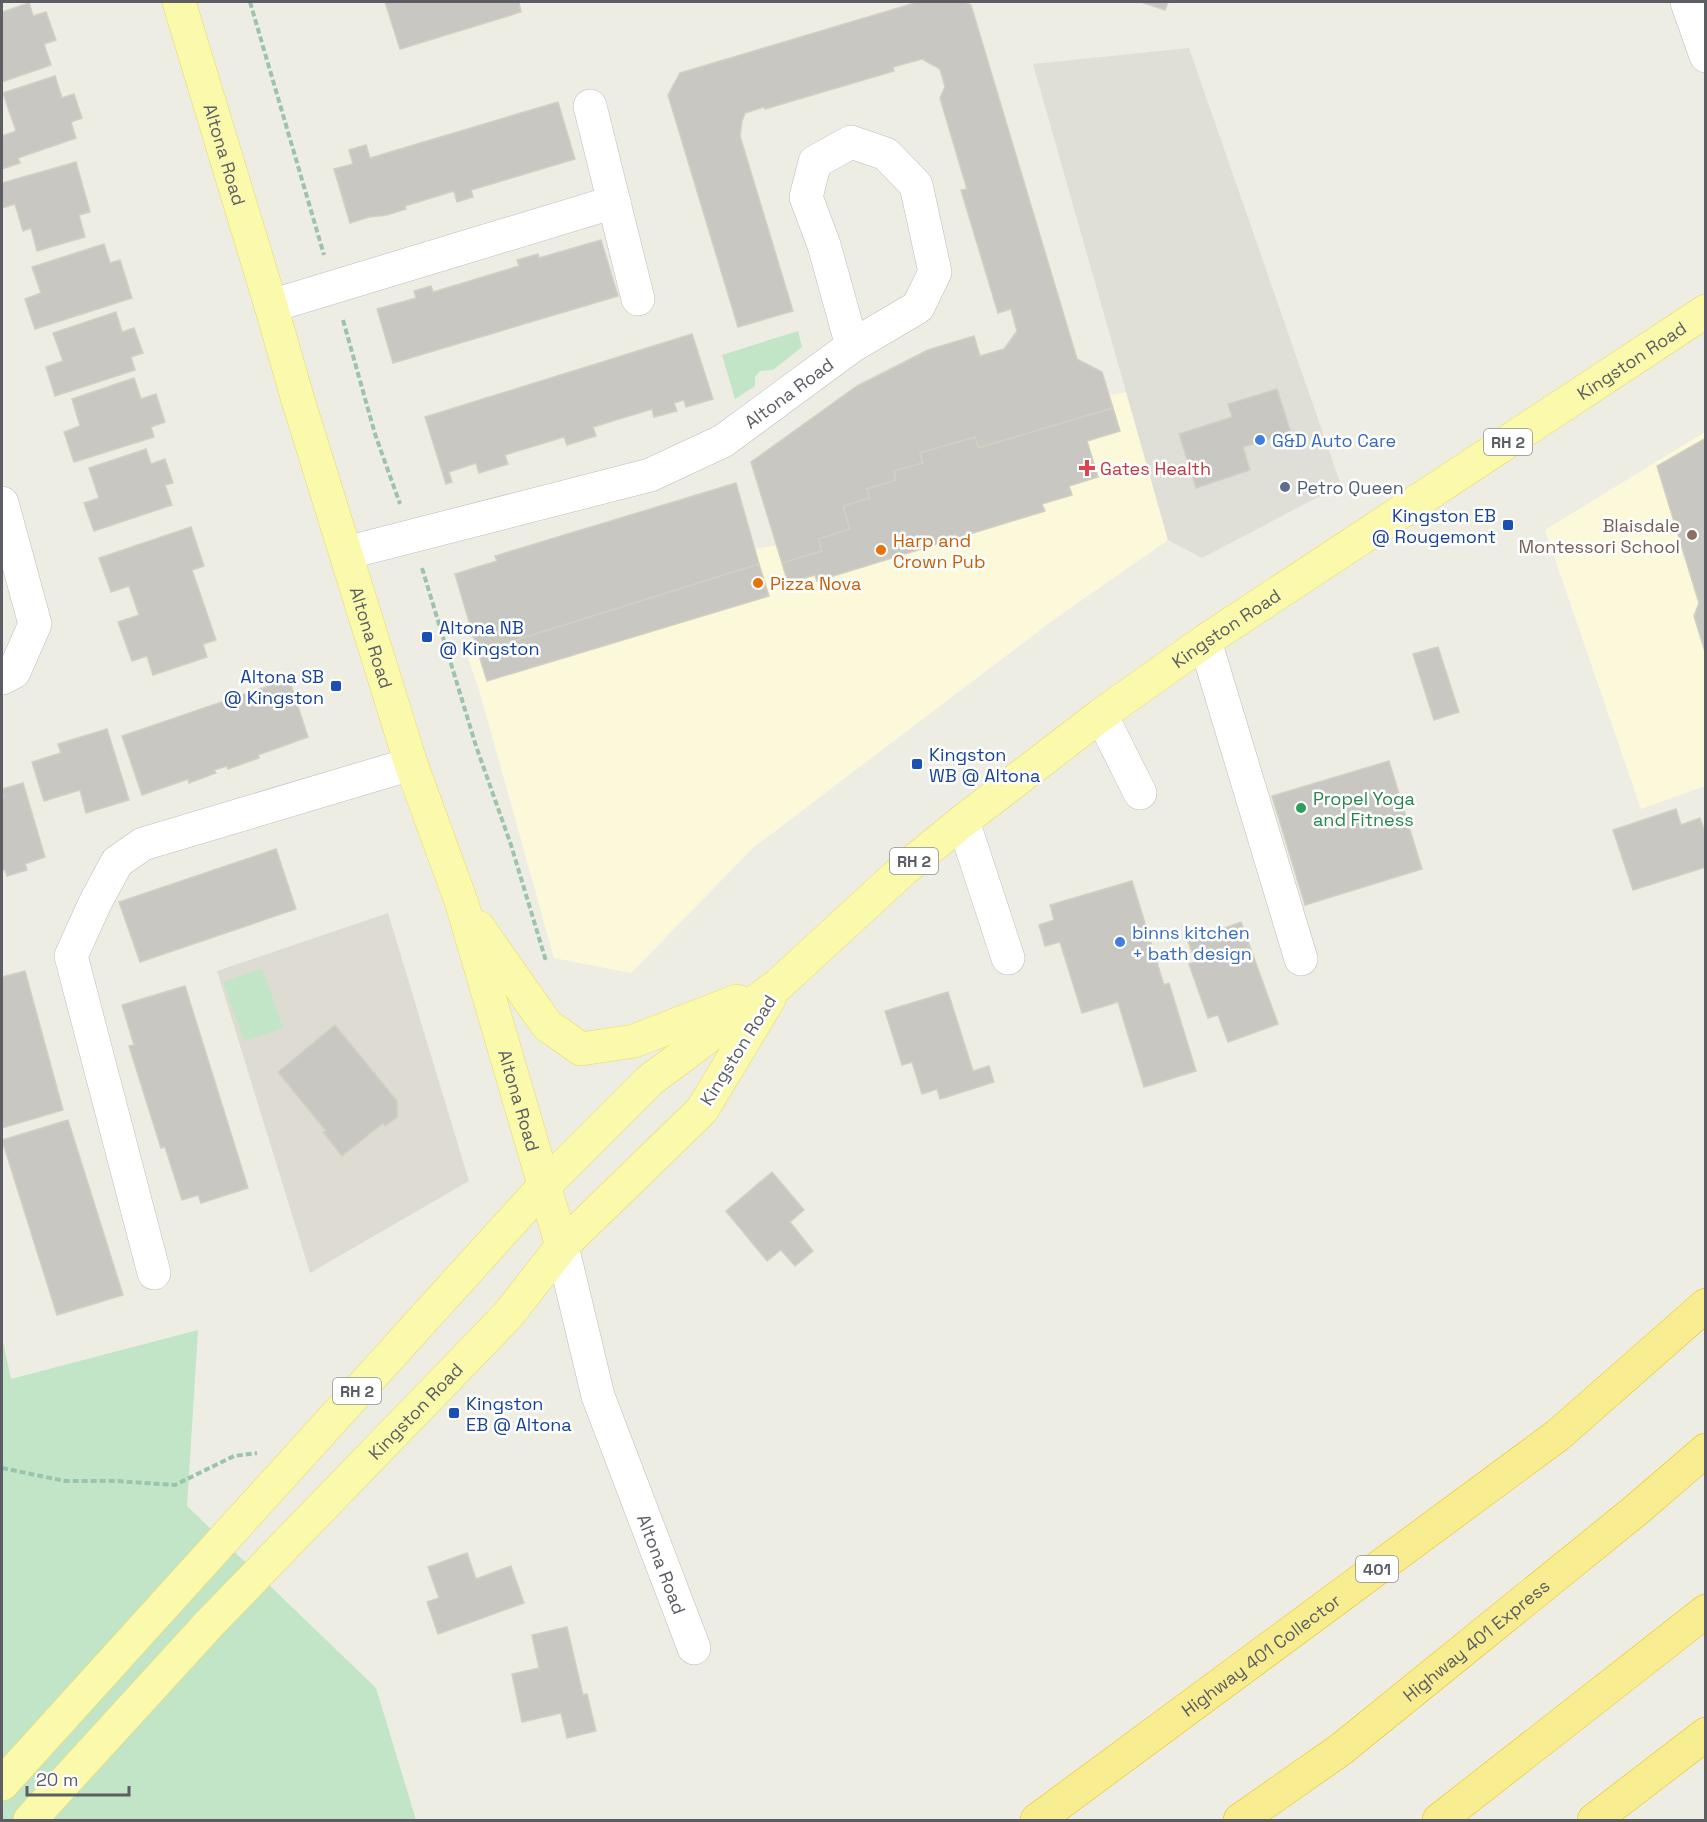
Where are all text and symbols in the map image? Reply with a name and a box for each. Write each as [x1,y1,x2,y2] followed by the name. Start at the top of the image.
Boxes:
[199,101,251,208] street label: Altona Road
[1572,316,1690,404] street label: Kingston Road
[740,352,838,433] street label: Altona Road
[1272,429,1396,452] place label: G&D Auto Care
[1484,429,1532,455] road number: RH 2
[1253,433,1267,447] marker: G&D Auto Care
[1100,457,1211,480] place label: Gates Health
[1078,459,1096,477] marker: Gates Health
[1297,476,1404,499] place label: Petro Queen
[1278,480,1292,494] marker: Petro Queen
[1372,504,1496,548] place label: Kingston EB @ Rougemont
[1519,514,1680,558] place label: Blaisdale Montessori School
[1501,518,1515,532] marker: Kingston EB @ Rougemont
[1685,528,1699,542] marker: Blaisdale Montessori School
[893,529,985,573] place label: Harp and Crown Pub
[874,543,888,557] marker: Harp and Crown Pub
[770,572,861,595] place label: Pizza Nova
[751,576,765,590] marker: Pizza Nova
[1167,583,1285,673] street label: Kingston Road
[345,584,398,691] street label: Altona Road
[439,616,539,660] place label: Altona NB @ Kingston
[420,630,434,644] marker: Altona NB @ Kingston
[224,665,324,709] place label: Altona SB @ Kingston
[329,679,343,693] marker: Altona SB @ Kingston
[929,743,1040,787] place label: Kingston WB @ Altona
[910,757,924,771] marker: Kingston WB @ Altona
[1313,787,1415,831] place label: Propel Yoga and Fitness
[1294,801,1308,815] marker: Propel Yoga and Fitness
[890,848,938,874] road number: RH 2
[1132,921,1252,965] place label: binns kitchen + bath design
[1113,935,1127,949] marker: binns kitchen + bath design
[695,990,781,1110] street label: Kingston Road
[494,1047,545,1154] street label: Altona Road
[363,1358,467,1464] street label: Kingston Road
[333,1378,381,1404] road number: RH 2
[466,1392,572,1436] place label: Kingston EB @ Altona
[447,1406,461,1420] marker: Kingston EB @ Altona
[633,1511,691,1617] street label: Altona Road
[1356,1556,1398,1582] road number: 401
[1398,1574,1554,1706] street label: Highway 401 Express
[1176,1588,1345,1721] street label: Highway 401 Collector
[27,1759,129,1797] scale bar
[36,1768,79,1791] text: 20 m

